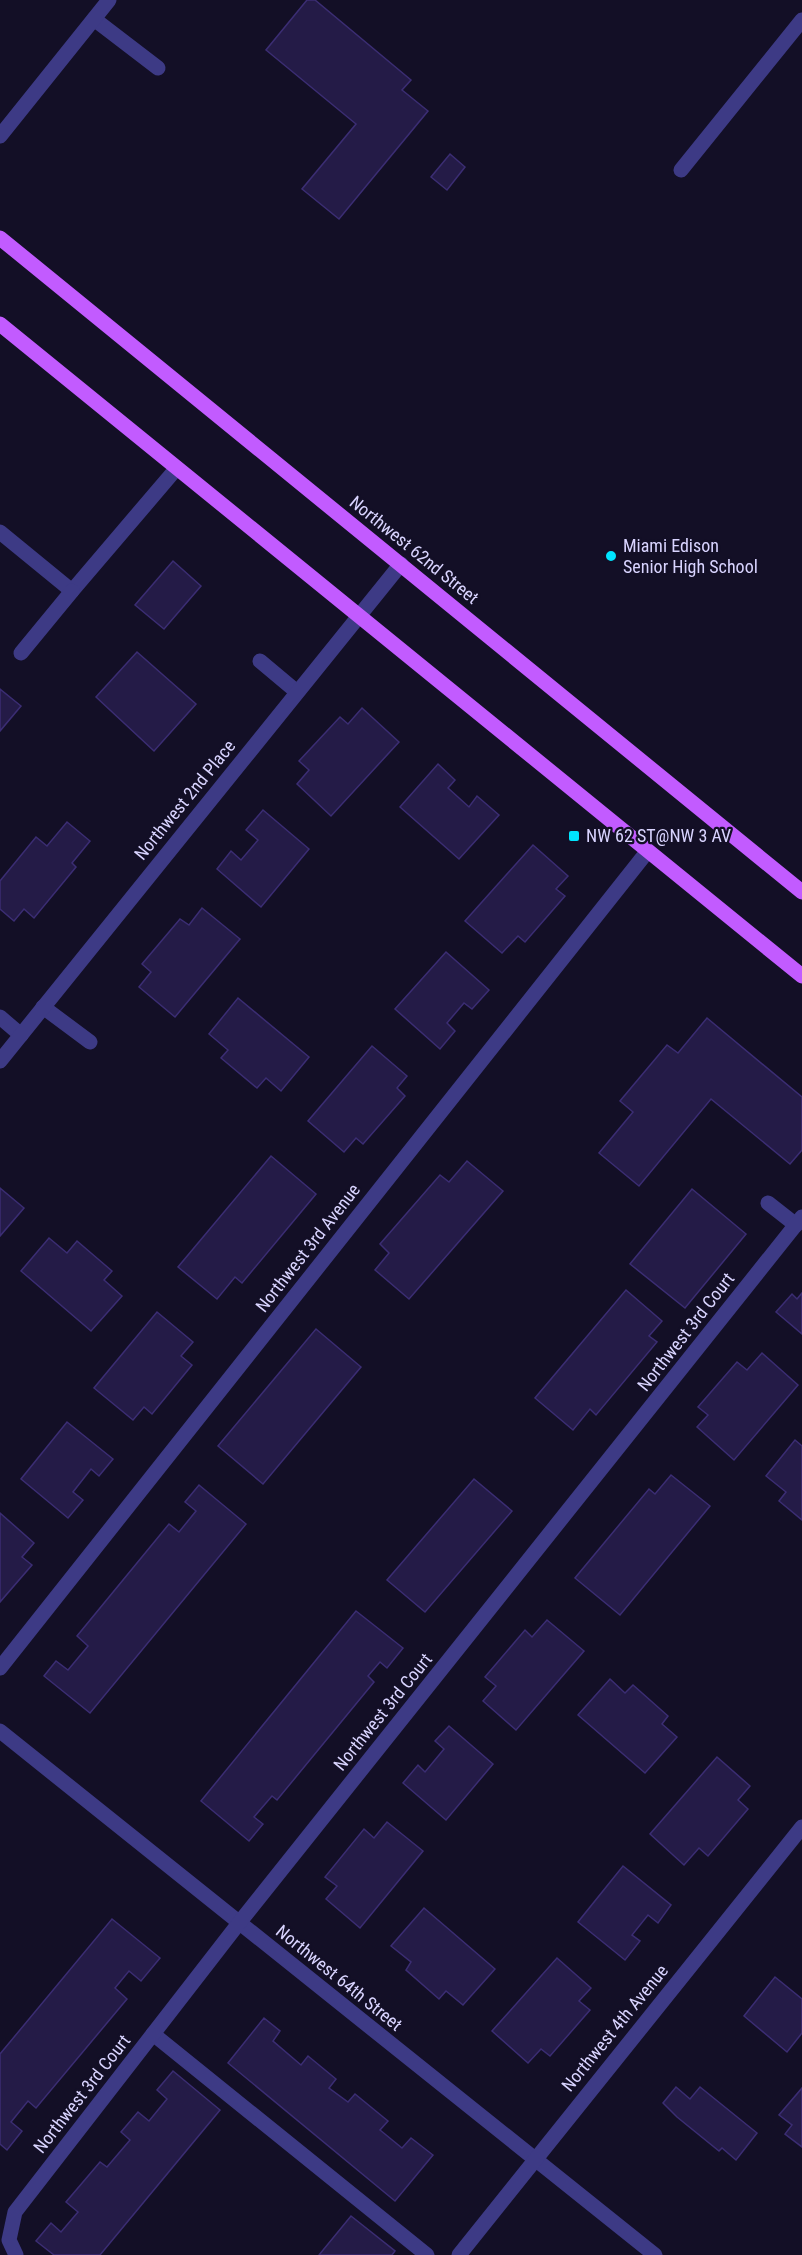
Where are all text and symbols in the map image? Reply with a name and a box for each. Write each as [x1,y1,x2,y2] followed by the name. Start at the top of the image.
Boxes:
[346,491,483,608] street label: Northwest 62nd Street
[623,535,758,577] place label: Miami Edison Senior High School
[604,549,618,563] marker: Miami Edison Senior High School
[130,736,239,864] street label: Northwest 2nd Place
[586,825,731,846] place label: NW 62 ST@NW 3 AV
[567,829,581,843] marker: NW 62 ST@NW 3 AV
[251,1179,364,1316] street label: Northwest 3rd Avenue
[633,1268,738,1395] street label: Northwest 3rd Court
[329,1649,436,1774] street label: Northwest 3rd Court
[272,1920,407,2035] street label: Northwest 64th Street
[557,1960,672,2095] street label: Northwest 4th Avenue
[29,2030,134,2157] street label: Northwest 3rd Court

